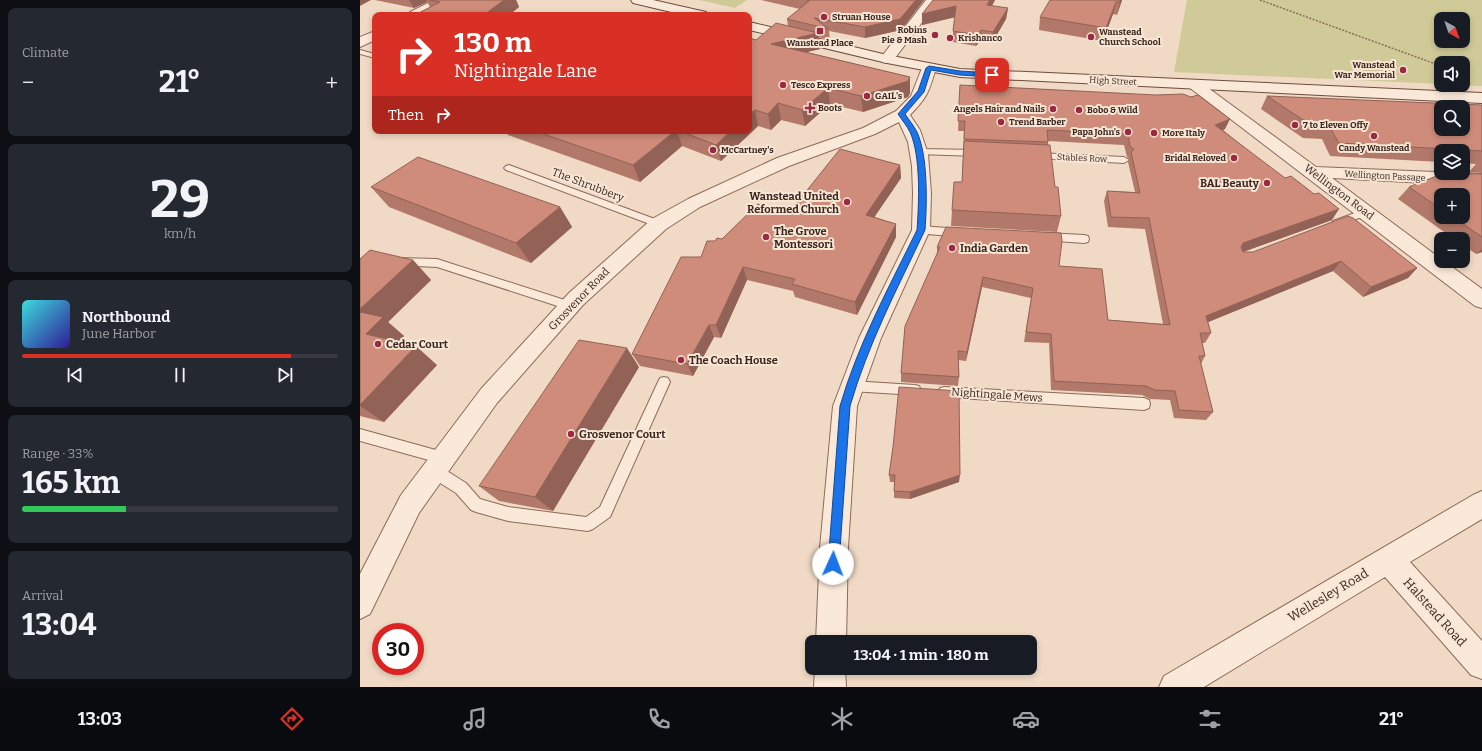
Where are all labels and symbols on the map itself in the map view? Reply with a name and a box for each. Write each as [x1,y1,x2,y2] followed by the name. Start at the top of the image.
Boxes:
[819,12,829,22] marker: Struan House
[832,12,891,22] place label: Struan House
[1434,12,1470,48] north arrow
[882,25,928,45] place label: Robins Pie & Mash
[815,26,825,36] marker: Wanstead Place
[1099,27,1161,47] place label: Wanstead Church School
[930,30,940,40] marker: Robins Pie & Mash
[1086,32,1096,42] marker: Wanstead Church School
[945,33,955,43] marker: Krishanco
[958,33,1002,43] place label: Krishanco
[787,38,854,48] place label: Wanstead Place
[975,58,1009,92] pin
[1334,60,1396,80] place label: Wanstead War Memorial
[1398,65,1408,75] marker: Wanstead War Memorial
[1089,75,1138,87] street label: High Street
[778,80,788,90] marker: Tesco Express
[791,80,851,90] place label: Tesco Express
[862,91,872,101] marker: GAIL's
[875,91,903,101] place label: GAIL's
[805,103,815,113] marker: Boots
[818,103,843,113] place label: Boots
[953,104,1046,114] place label: Angels Hair and Nails
[1048,104,1058,114] marker: Angels Hair and Nails
[1074,105,1084,115] marker: Bobo & Wild
[1087,105,1138,115] place label: Bobo & Wild
[996,117,1006,127] marker: Trend Barber
[1009,117,1066,127] place label: Trend Barber
[1290,120,1300,130] marker: 7 to Eleven Offy
[1303,120,1369,130] place label: 7 to Eleven Offy
[1072,127,1121,137] place label: Papa John's
[1123,127,1133,137] marker: Papa John's
[1149,128,1159,138] marker: More Italy
[1162,128,1206,138] place label: More Italy
[1369,131,1379,141] marker: Candy Wanstead
[1339,143,1410,153] place label: Candy Wanstead
[708,145,718,155] marker: McCartney's
[721,145,774,155] place label: McCartney's
[1057,152,1108,164] street label: Stables Row
[1165,153,1227,163] place label: Bridal Reloved
[1229,153,1239,163] marker: Bridal Reloved
[1301,161,1377,223] street label: Wellington Road
[550,165,626,205] street label: The Shrubbery
[1344,169,1426,183] street label: Wellington Passage
[1200,177,1260,190] place label: BAL Beauty
[1262,178,1272,188] marker: BAL Beauty
[747,190,839,216] place label: Wanstead United Reformed Church
[842,197,852,207] marker: Wanstead United Reformed Church
[774,225,833,251] place label: The Grove Montessori
[761,232,771,242] marker: The Grove Montessori
[960,242,1028,255] place label: India Garden
[947,243,957,253] marker: India Garden
[546,265,612,333] street label: Grosvenor Road
[386,338,449,351] place label: Cedar Court
[373,339,383,349] marker: Cedar Court
[689,354,778,367] place label: The Coach House
[676,355,686,365] marker: The Coach House
[951,385,1043,405] street label: Nightingale Mews
[579,428,666,441] place label: Grosvenor Court
[566,429,576,439] marker: Grosvenor Court
[812,543,854,585] position arrow
[1285,565,1371,625] street label: Wellesley Road
[1400,575,1470,649] street label: Halstead Road
[372,623,424,675] speed limit sign: 30

